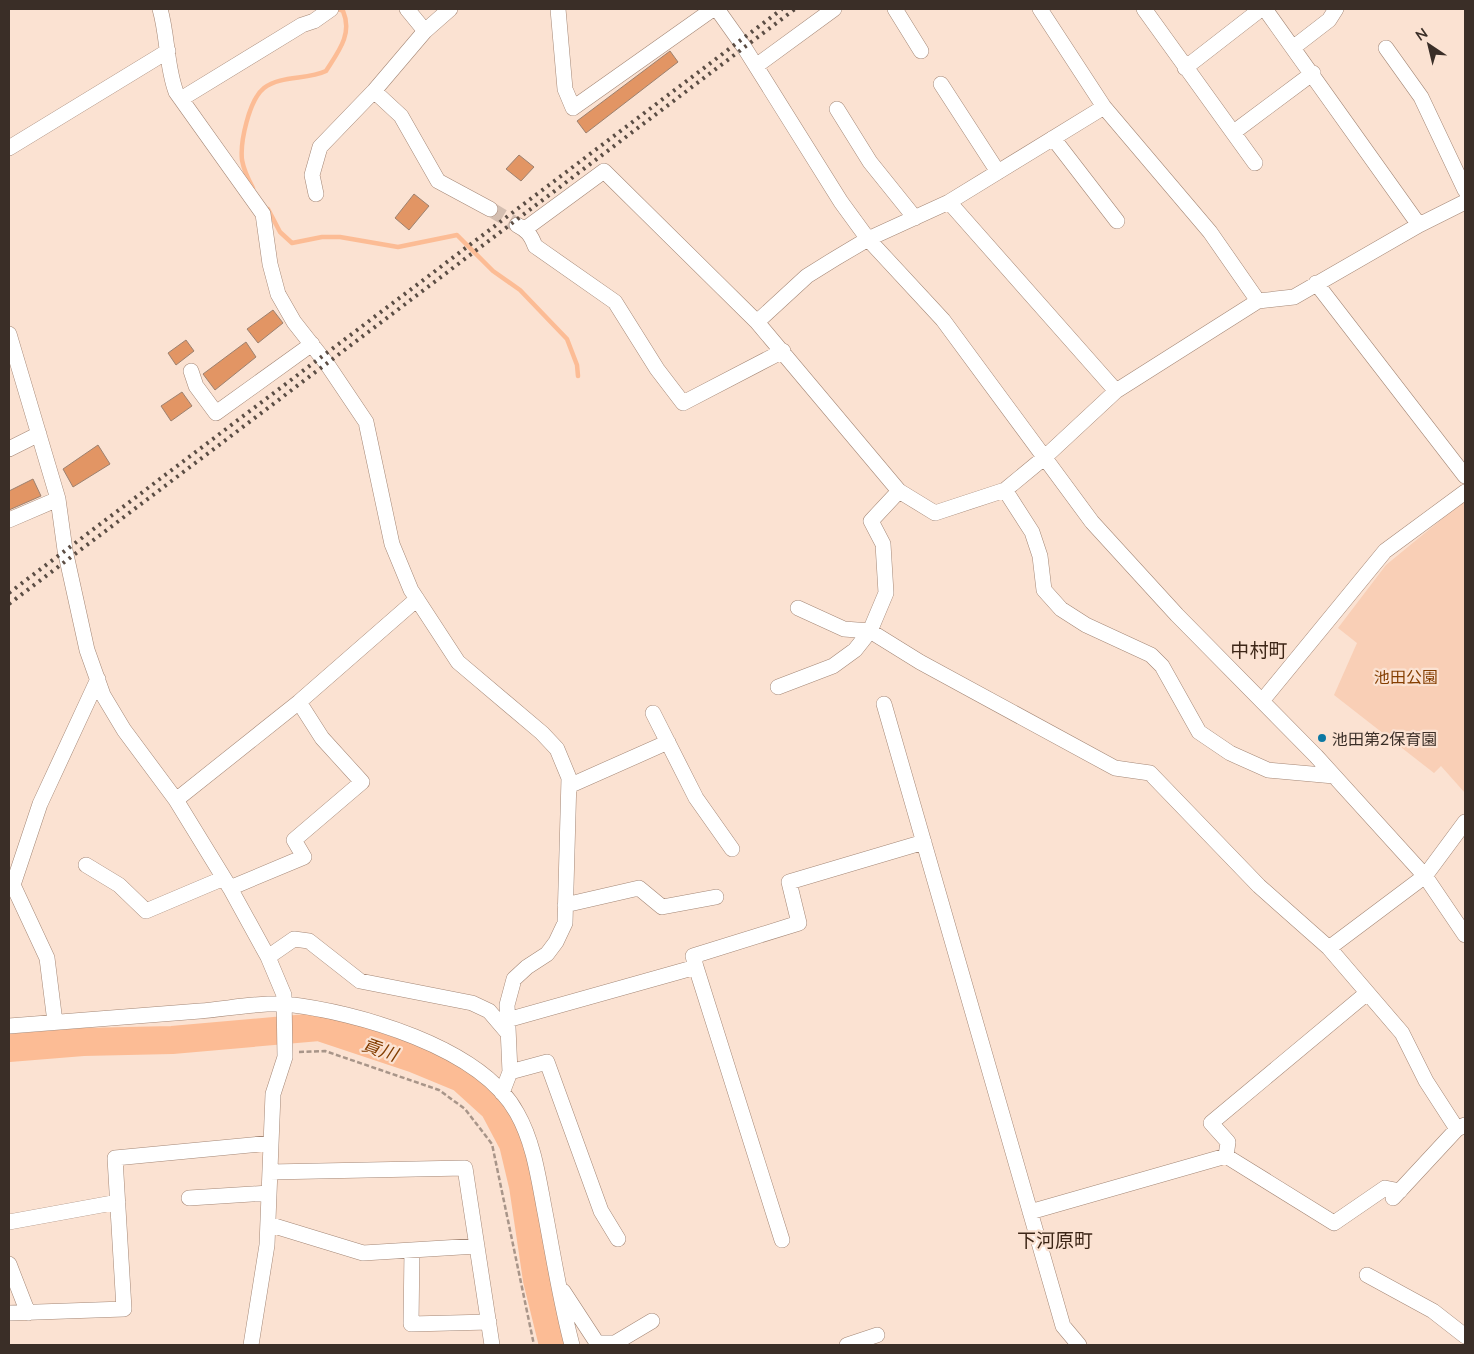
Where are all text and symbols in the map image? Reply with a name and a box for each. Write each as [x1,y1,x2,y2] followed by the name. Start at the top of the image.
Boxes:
[1404,20,1454,70] north arrow
[1412,24,1431,44] text: N
[1230,638,1288,661] district label: 中村町
[1374,667,1438,686] park label: 池田公園
[1332,729,1437,748] place label: 池田第2保育園
[1316,732,1328,744] marker: 池田第2保育園
[359,1033,402,1066] water label: 貢川
[1017,1228,1093,1251] district label: 下河原町

